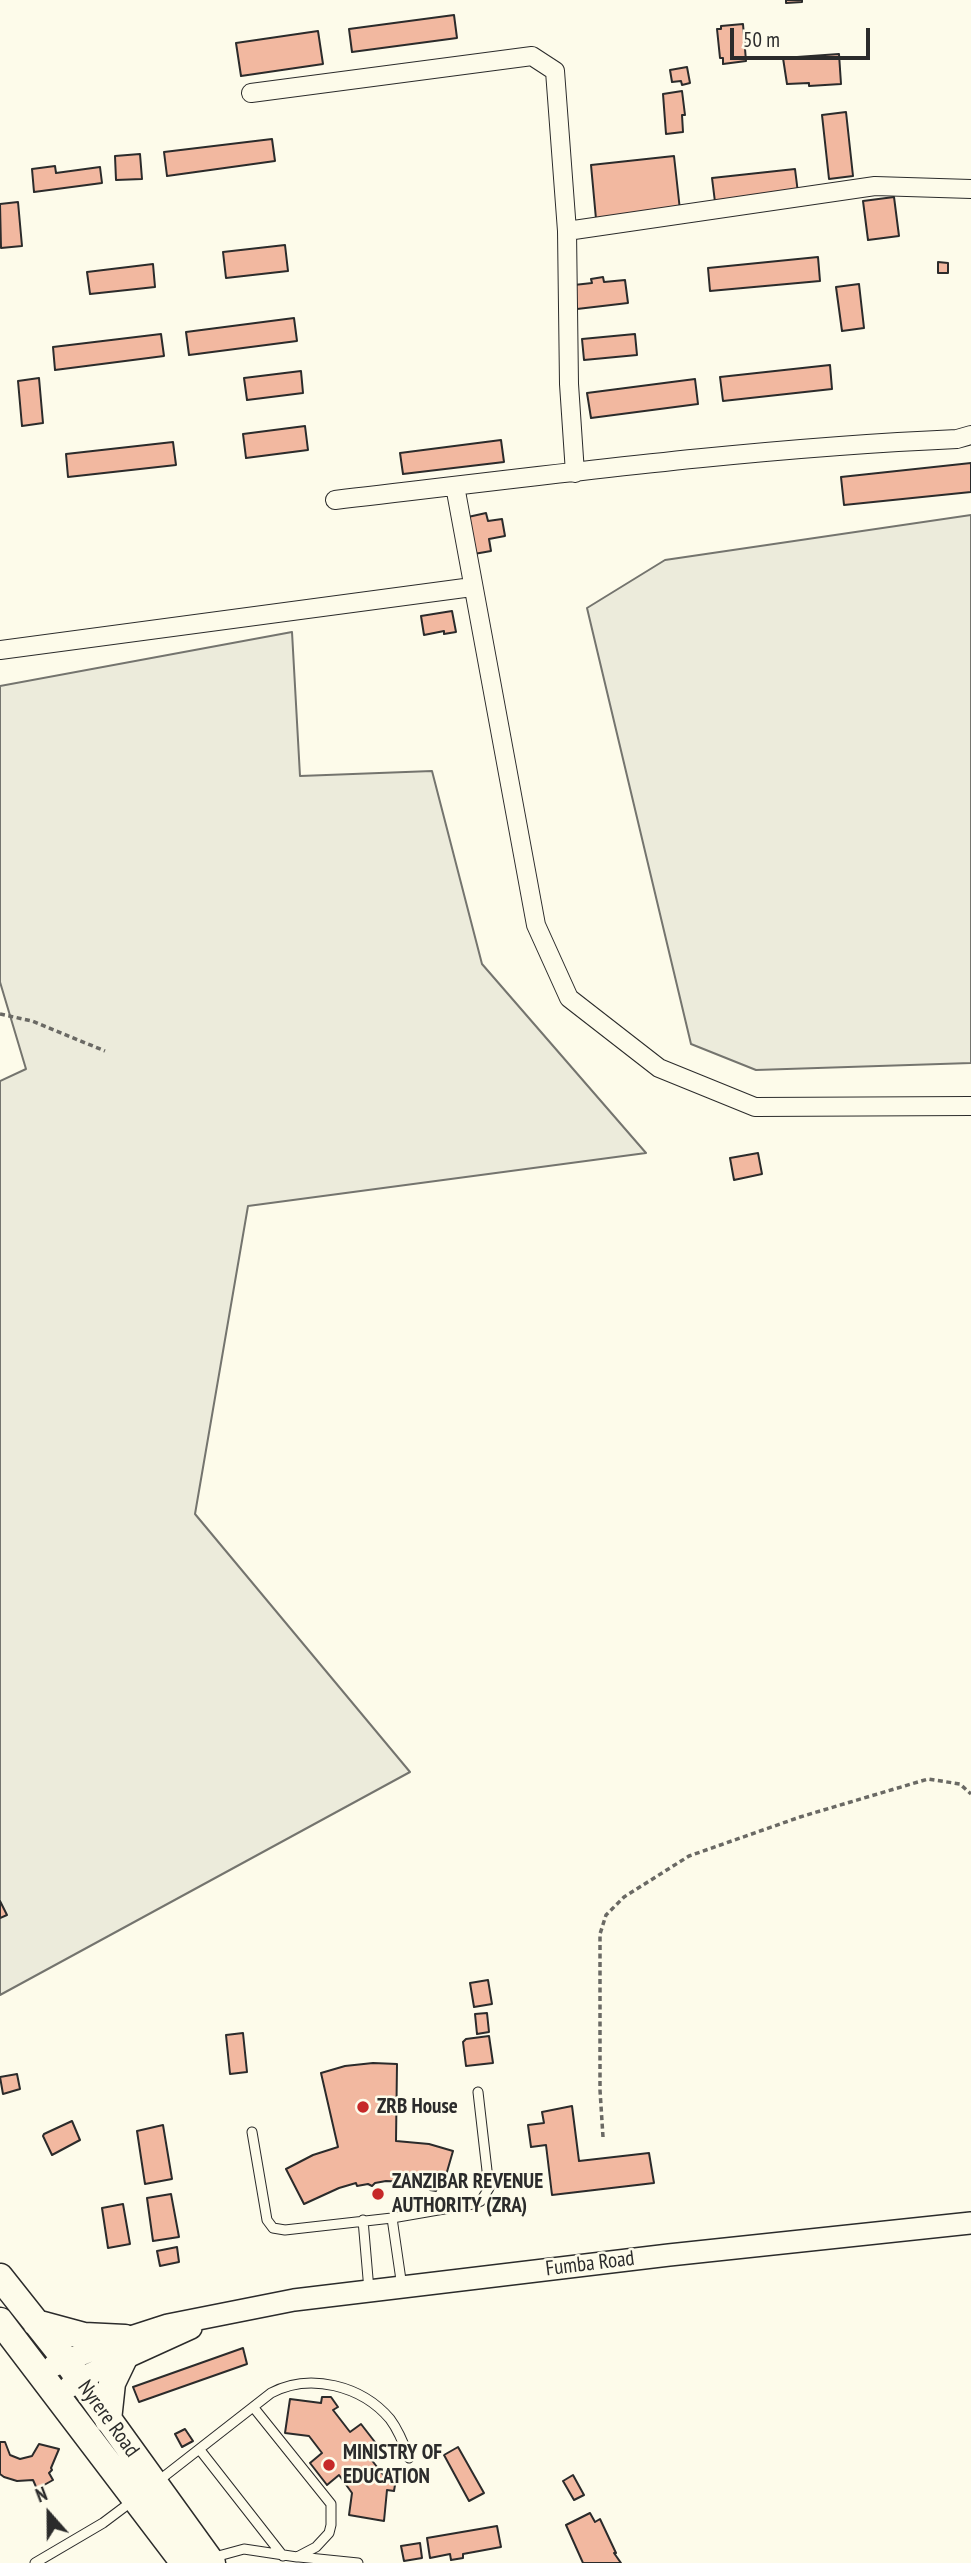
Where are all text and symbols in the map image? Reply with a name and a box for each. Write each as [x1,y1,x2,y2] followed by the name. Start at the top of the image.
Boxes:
[733,14,873,58] scale bar
[743,26,780,53] text: 50 m
[377,2094,458,2120] place label: ZRB House
[355,2099,371,2115] marker: ZRB House
[392,2169,543,2219] place label: ZANZIBAR REVENUE AUTHORITY (ZRA)
[370,2186,386,2202] marker: ZANZIBAR REVENUE AUTHORITY (ZRA)
[544,2246,636,2282] street label: Fumba Road
[72,2376,144,2462] street label: Nyrere Road
[343,2440,442,2490] place label: MINISTRY OF EDUCATION
[321,2457,337,2473] marker: MINISTRY OF EDUCATION
[14,2479,84,2549] north arrow
[32,2481,51,2507] text: N

